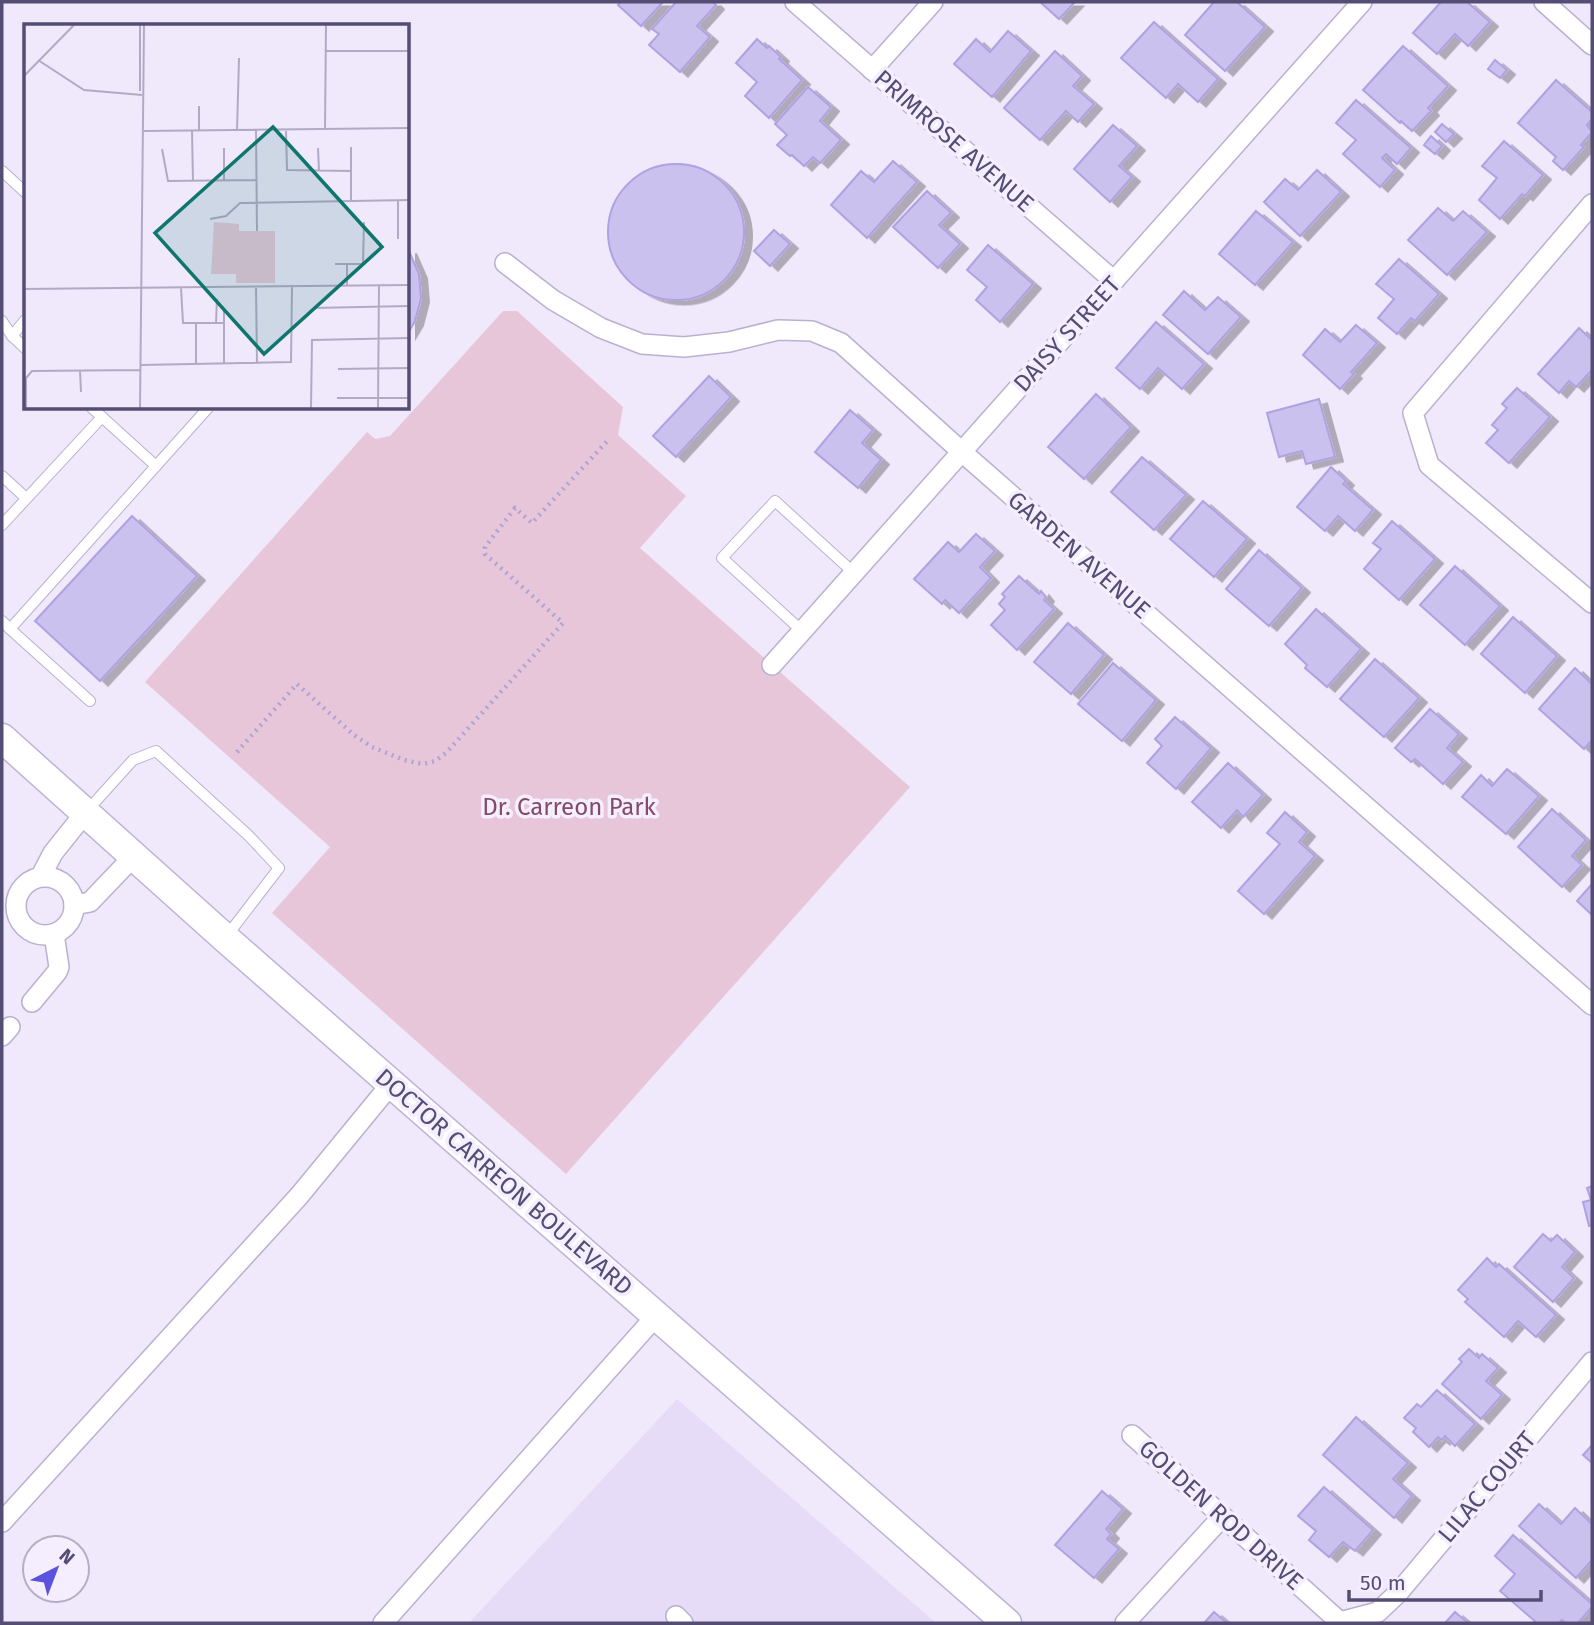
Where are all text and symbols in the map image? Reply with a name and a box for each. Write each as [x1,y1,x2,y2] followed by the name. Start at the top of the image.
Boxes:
[24,24,410,410] inset map
[869,64,1039,218] street label: PRIMROSE AVENUE
[1008,270,1127,398] street label: DAISY STREET
[1002,486,1156,624] street label: GARDEN AVENUE
[482,793,657,821] park label: Dr. Carreon Park
[370,1063,638,1301] street label: DOCTOR CARREON BOULEVARD
[1433,1425,1542,1548] street label: LILAC COURT
[1133,1434,1309,1596] street label: GOLDEN ROD DRIVE
[21,1534,91,1604] north arrow
[55,1544,79,1570] text: N
[1349,1558,1542,1602] scale bar
[1360,1570,1406,1596] text: 50 m

